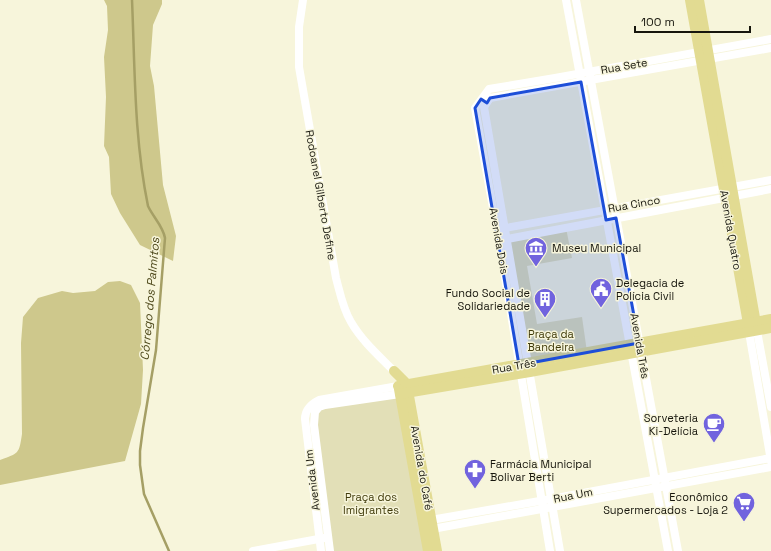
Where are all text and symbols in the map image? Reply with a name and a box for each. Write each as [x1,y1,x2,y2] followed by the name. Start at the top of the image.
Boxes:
[635,8,750,34] scale bar
[641,14,675,30] text: 100 m
[600,55,648,77] street label: Rua Sete
[303,129,339,261] street label: Rodoanel Gilberto Define
[717,189,745,271] street label: Avenida Quatro
[607,192,661,215] street label: Rua Cinco
[486,207,512,276] street label: Avenida Dois
[523,235,549,268] museum icon: Museu Municipal
[137,236,163,361] water label: Córrego dos Palmitos
[552,241,641,255] place label: Museu Municipal
[588,276,614,309] public building icon: Delegacia de Polícia Civil
[616,276,684,303] place label: Delegacia de Polícia Civil
[446,286,530,313] place label: Fundo Social de Solidariedade
[532,286,558,319] building icon: Fundo Social de Solidariedade
[627,312,653,380] street label: Avenida Três
[528,327,575,354] park label: Praça da Bandeira
[491,355,537,377] street label: Rua Três
[644,411,699,438] place label: Sorveteria Ki-Delícia
[701,411,727,444] cafe icon: Sorveteria Ki-Delícia
[408,425,436,511] street label: Avenida do Café
[301,449,323,511] street label: Avenida Um
[462,457,488,490] pharmacy icon: Farmácia Municipal Bolivar Berti
[490,457,591,484] place label: Farmácia Municipal Bolivar Berti
[552,484,594,506] street label: Rua Um
[343,490,399,517] park label: Praça dos Imigrantes
[603,490,728,517] place label: Econômico Supermercados - Loja 2
[731,490,757,523] supermarket icon: Econômico Supermercados - Loja 2

